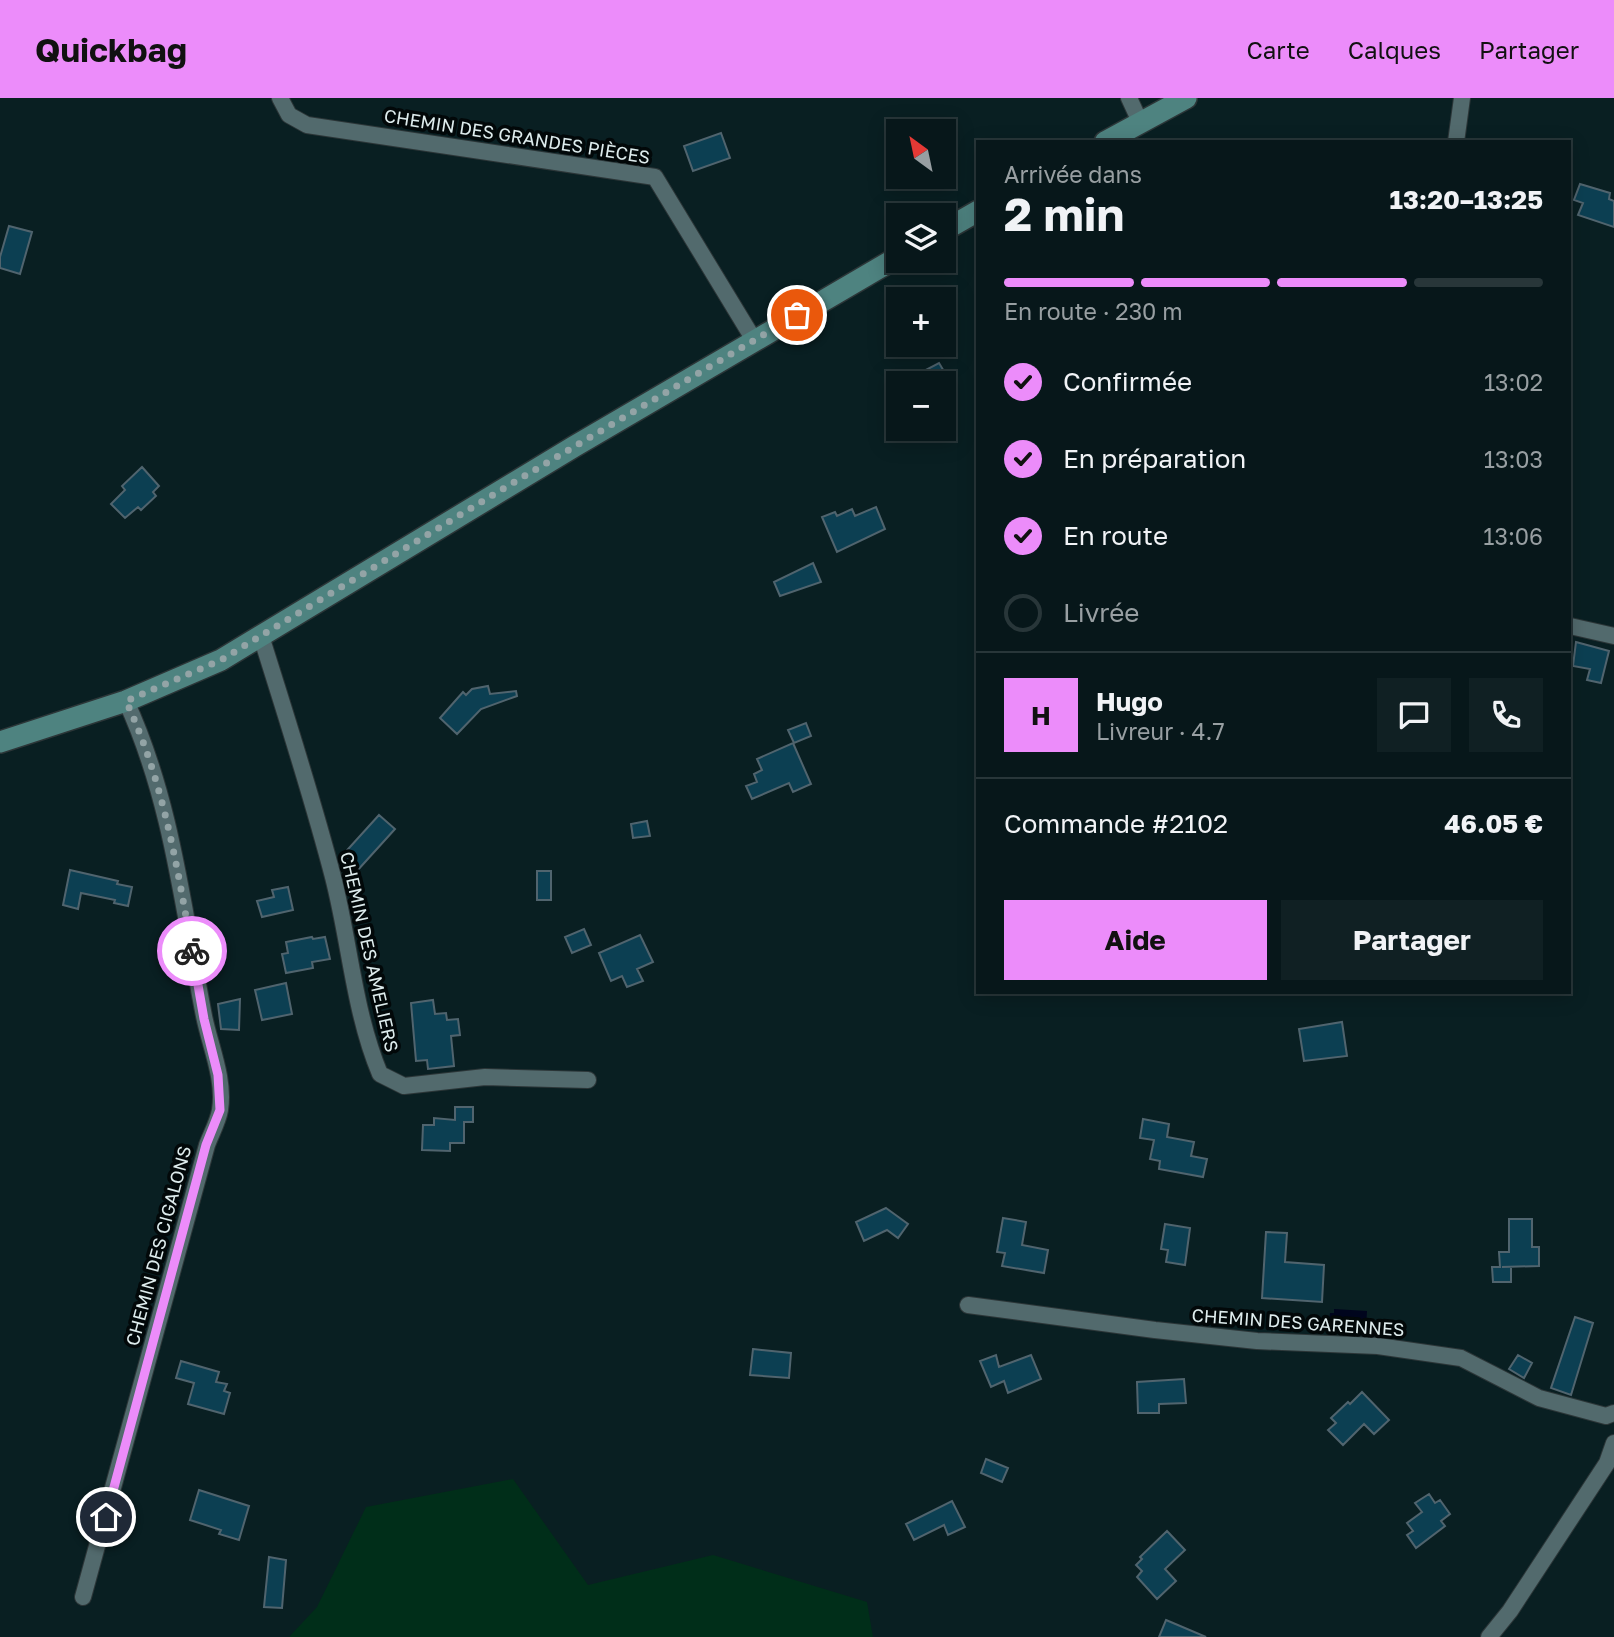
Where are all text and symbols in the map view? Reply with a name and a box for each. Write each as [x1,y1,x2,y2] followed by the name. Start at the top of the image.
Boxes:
[35,30,187,69] text: Quickbag
[1246,35,1310,64] text: Carte
[1348,35,1441,64] text: Calques
[1479,35,1579,64] text: Partager
[383,104,652,168] street label: CHEMIN DES GRANDES PIÈCES
[886,119,956,189] north arrow
[886,119,956,441] map controls
[1004,160,1142,188] text: Arrivée dans
[1390,184,1543,215] text: 13:20–13:25
[1004,186,1124,241] text: 2 min
[886,203,956,273] button: layers
[767,285,827,345] pin
[886,287,956,357] button: +
[778,296,816,334] icon: bag
[1004,297,1182,325] text: En route · 230 m
[1004,363,1042,401] icon: check
[1063,366,1192,397] text: Confirmée
[1484,368,1543,396] text: 13:02
[886,371,956,441] button: −
[1004,440,1042,478] icon: check
[1063,443,1246,474] text: En préparation
[1484,445,1543,473] text: 13:03
[1004,517,1042,555] icon: check
[1063,520,1168,551] text: En route
[1483,522,1543,550] text: 13:06
[1063,597,1139,628] text: Livrée
[1377,678,1451,752] button: chat
[1469,678,1543,752] button: phone
[1096,686,1163,717] text: Hugo
[1031,700,1051,731] text: H
[1096,717,1225,745] text: Livreur · 4.7
[1004,808,1228,839] text: Commande #2102
[1444,808,1543,839] text: 46.05 €
[336,849,404,1054] street label: CHEMIN DES AMELIERS
[1004,900,1267,980] button: Aide
[1281,900,1543,980] button: Partager
[157,916,227,986] courier
[173,932,211,970] icon: bike
[121,1143,195,1348] street label: CHEMIN DES CIGALONS
[1191,1304,1405,1340] street label: CHEMIN DES GARENNES
[76,1487,136,1547] pin
[87,1498,125,1536] icon: home

